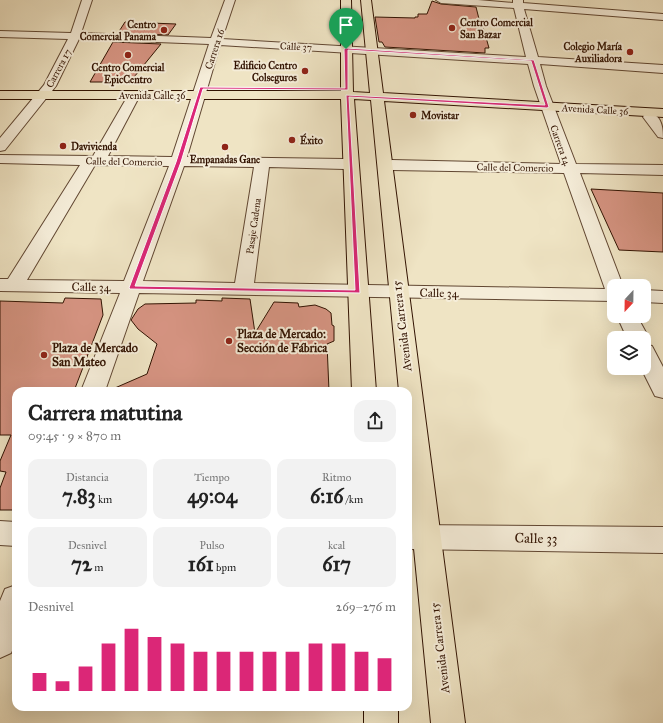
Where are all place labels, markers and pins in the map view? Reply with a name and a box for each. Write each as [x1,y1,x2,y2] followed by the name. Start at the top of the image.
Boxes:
[329,8,363,49] pin
[460,17,533,41] place label: Centro Comercial San Bazar
[80,19,157,43] place label: Centro Comercial Panama
[447,23,457,33] marker: Centro Comercial San Bazar
[159,25,169,35] marker: Centro Comercial Panama
[563,41,623,65] place label: Colegio María Auxiliadora
[625,47,635,57] marker: Colegio María Auxiliadora
[123,50,133,60] marker: Centro Comercial EpicCentro
[233,60,297,84] place label: Edificio Centro Colseguros
[92,62,165,87] place label: Centro Comercial EpicCentro
[300,66,310,76] marker: Edificio Centro Colseguros
[408,110,418,120] marker: Movistar
[421,110,459,122] place label: Movistar
[300,133,323,147] place label: Éxito
[287,135,297,145] marker: Éxito
[58,141,68,151] marker: Davivienda
[71,141,118,153] place label: Davivienda
[220,142,230,152] marker: Empanadas Gane
[190,154,261,167] place label: Empanadas Gane
[237,327,328,355] place label: Plaza de Mercado: Sección de Fábrica
[224,336,234,346] marker: Plaza de Mercado: Sección de Fábrica
[52,341,138,369] place label: Plaza de Mercado San Mateo
[39,350,49,360] marker: Plaza de Mercado San Mateo

